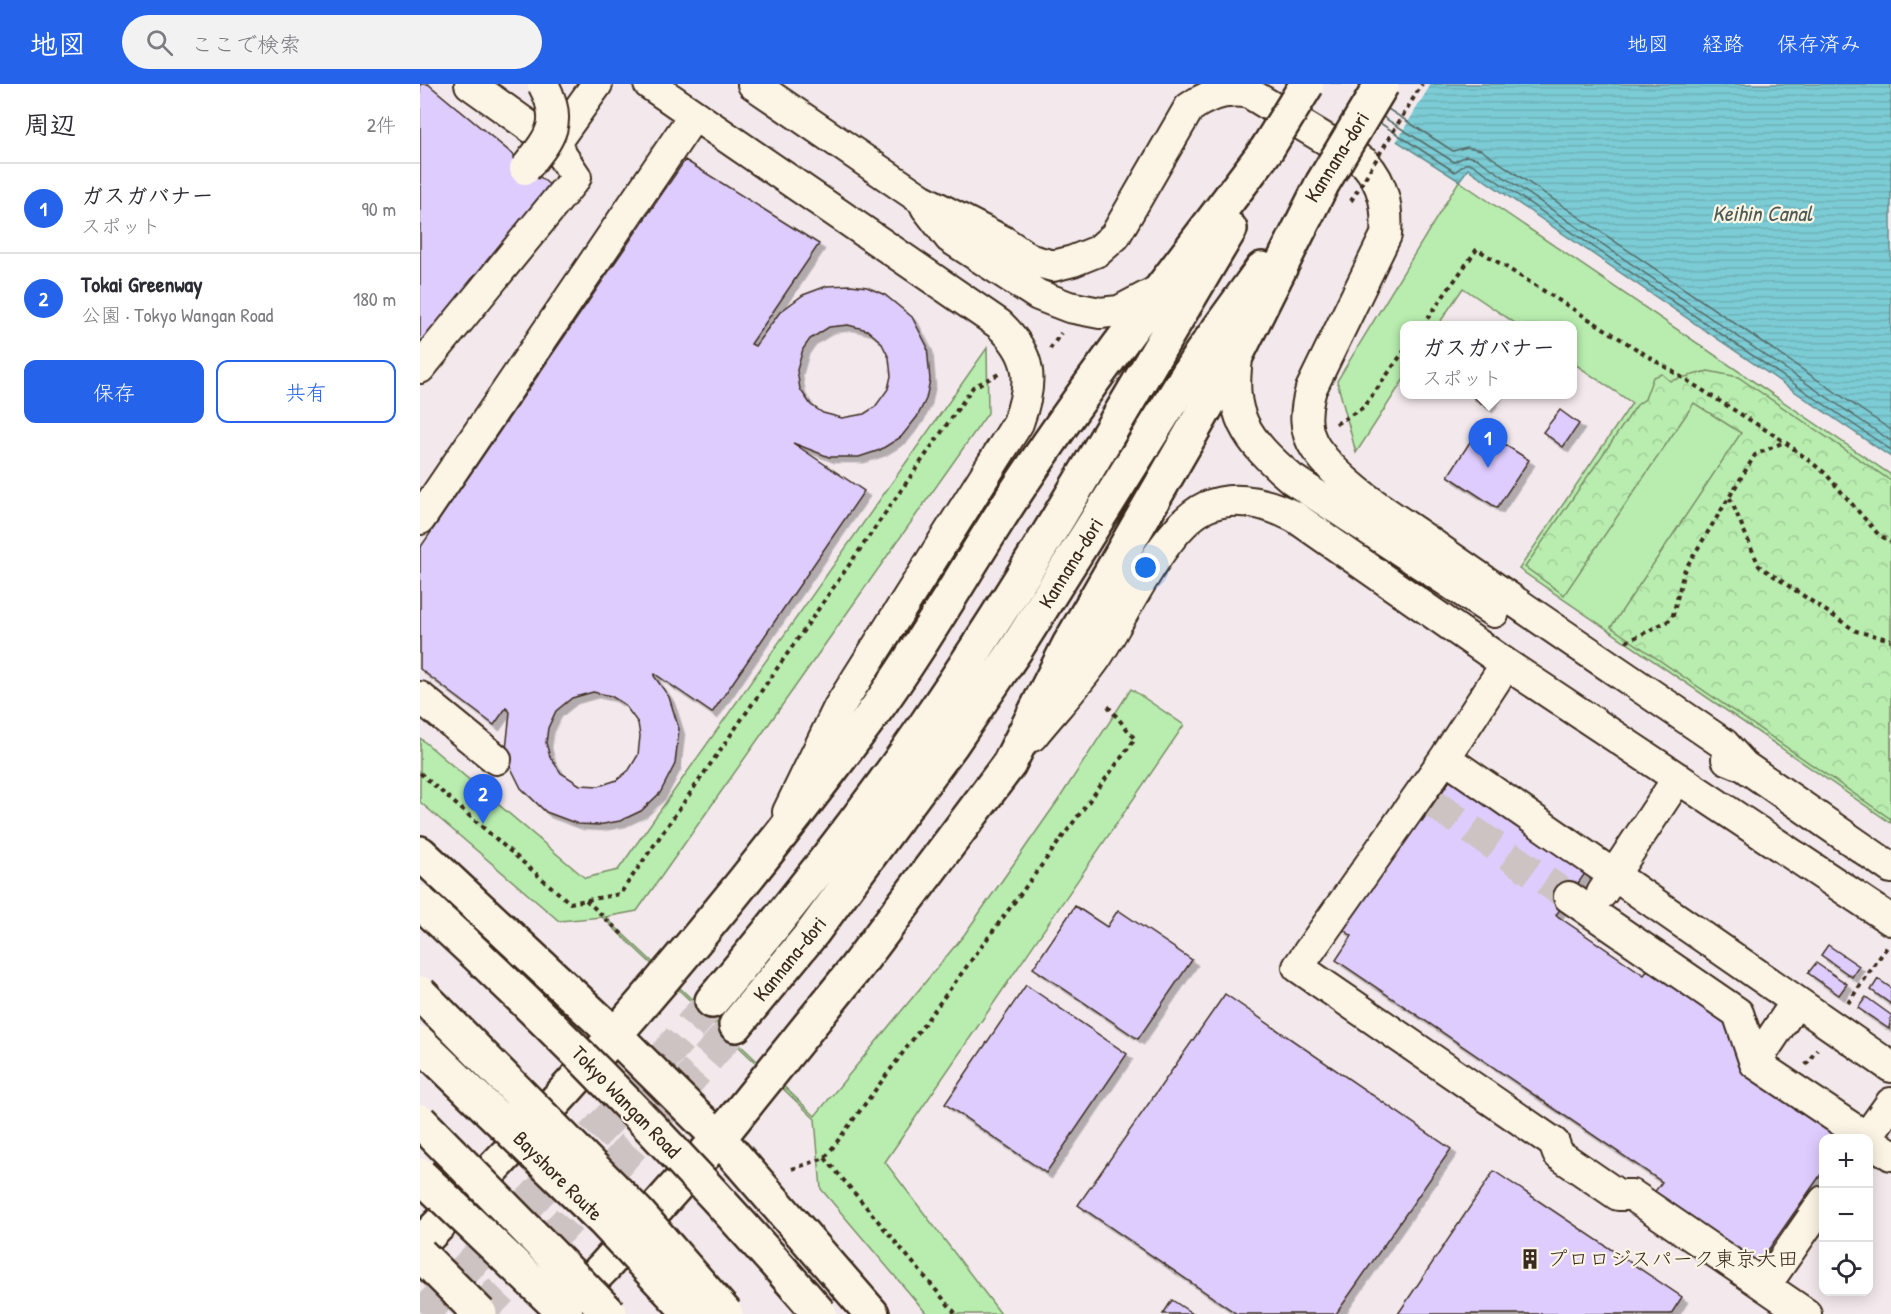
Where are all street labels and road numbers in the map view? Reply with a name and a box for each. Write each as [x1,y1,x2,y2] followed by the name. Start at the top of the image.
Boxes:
[1297,106,1376,208] street label: Kannana-dori
[1031,512,1110,614] street label: Kannana-dori
[746,910,833,1007] street label: Kannana-dori
[565,1039,688,1164] street label: Tokyo Wangan Road
[507,1124,610,1227] street label: Bayshore Route

